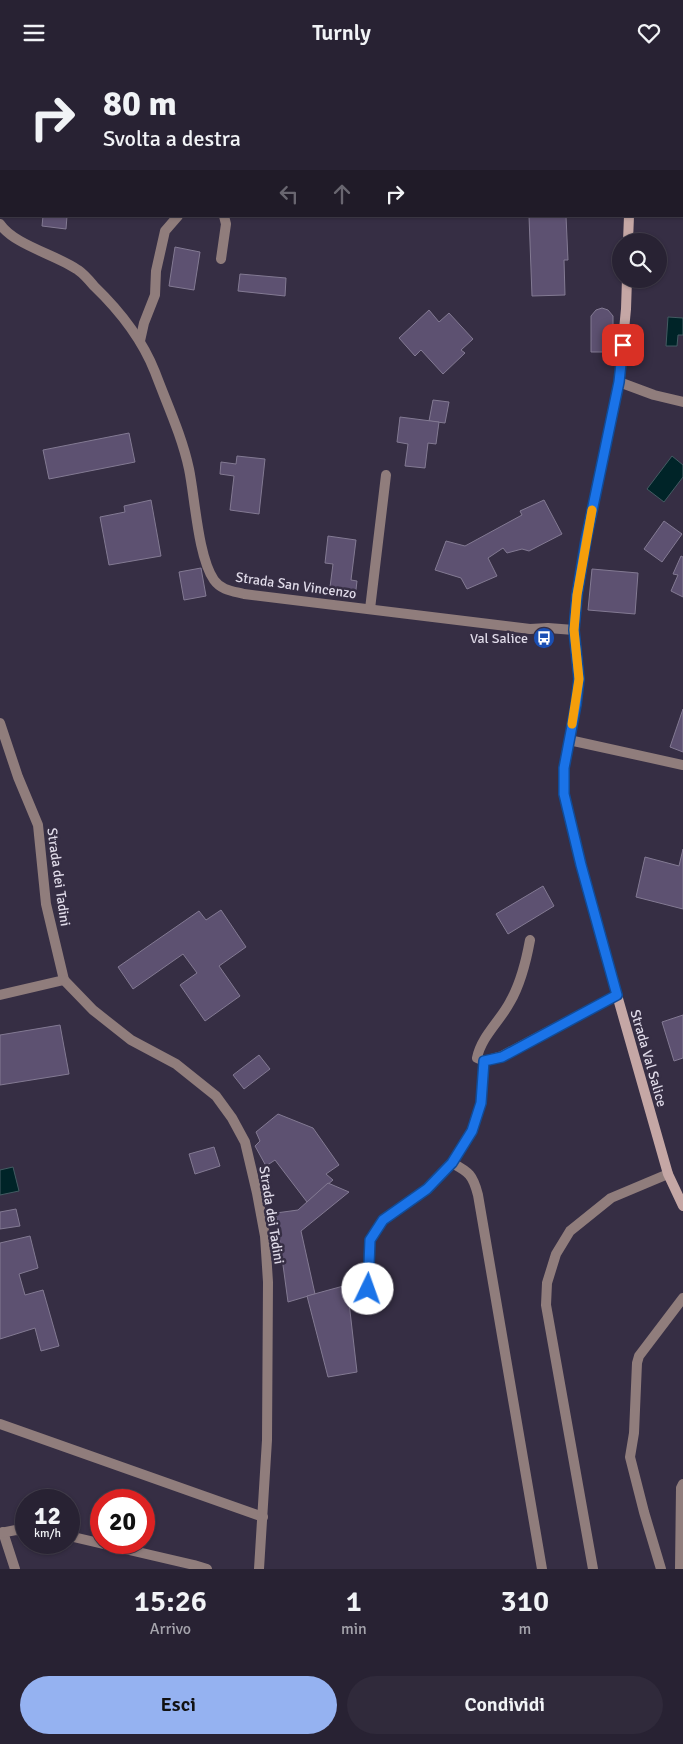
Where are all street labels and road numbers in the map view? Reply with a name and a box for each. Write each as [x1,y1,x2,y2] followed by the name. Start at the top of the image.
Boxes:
[234,569,357,602] street label: Strada San Vincenzo
[43,827,74,927] street label: Strada dei Tadini
[627,1008,671,1109] street label: Strada Val Salice
[255,1165,288,1265] street label: Strada dei Tadini

